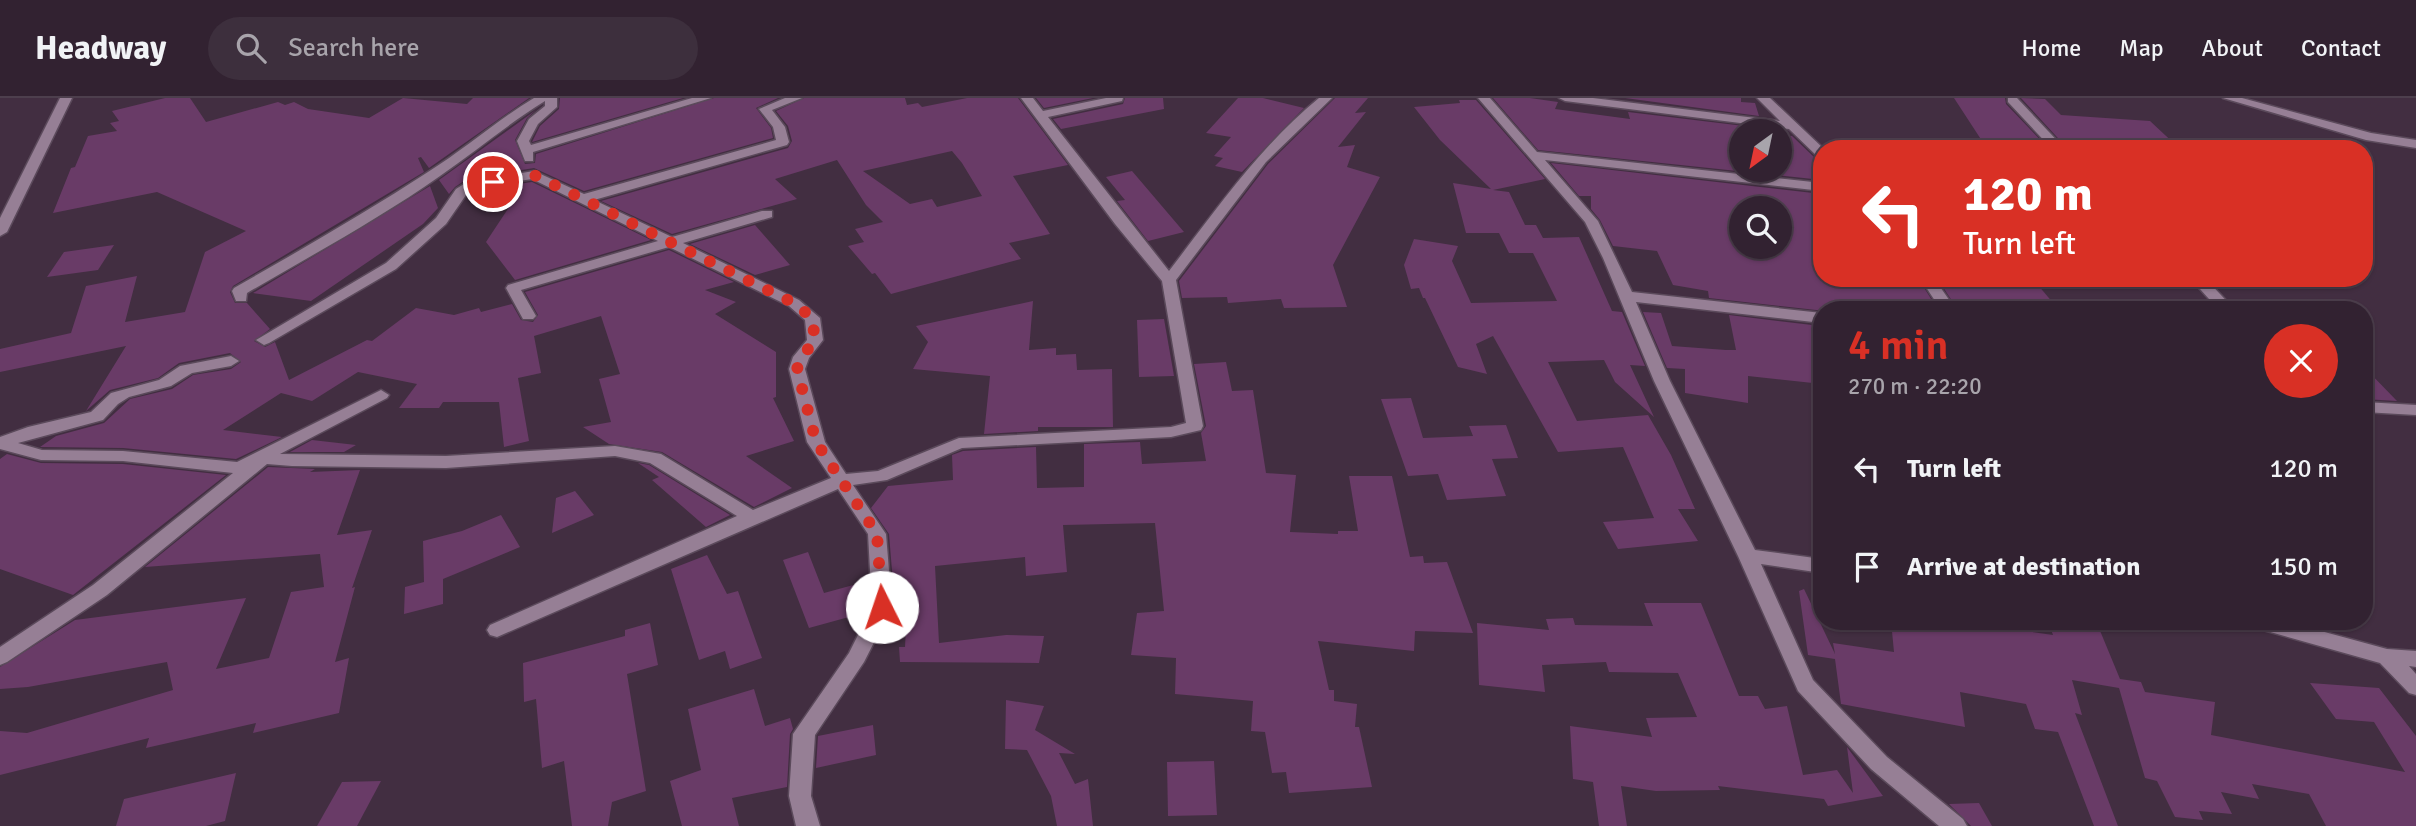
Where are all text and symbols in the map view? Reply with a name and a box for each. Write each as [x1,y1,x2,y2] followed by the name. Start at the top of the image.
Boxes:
[208,17,698,80] search box
[35,28,166,69] text: Headway
[232,29,270,67] icon: search
[288,32,419,64] text: Search here
[2021,33,2081,63] text: Home
[2119,33,2164,63] text: Map
[2202,33,2263,63] text: About
[2301,33,2381,63] text: Contact
[1729,119,1792,182] north arrow
[1729,119,1792,259] map controls
[463,152,523,212] pin
[474,163,512,201] icon: arrive
[1963,164,2093,224] text: 120 m
[1848,168,1939,259] icon: left
[1729,196,1792,259] button: search
[1963,224,2076,263] text: Turn left
[1848,320,1949,371] text: 4 min
[2264,324,2338,398] button: close
[1848,372,1982,401] text: 270 m · 22:20
[1848,450,1886,488] icon: left
[1907,453,2001,485] text: Turn left
[2269,453,2338,485] text: 120 m
[1848,548,1886,586] icon: arrive
[1907,551,2140,583] text: Arrive at destination
[2269,551,2338,583] text: 150 m
[845,570,919,644] position arrow

